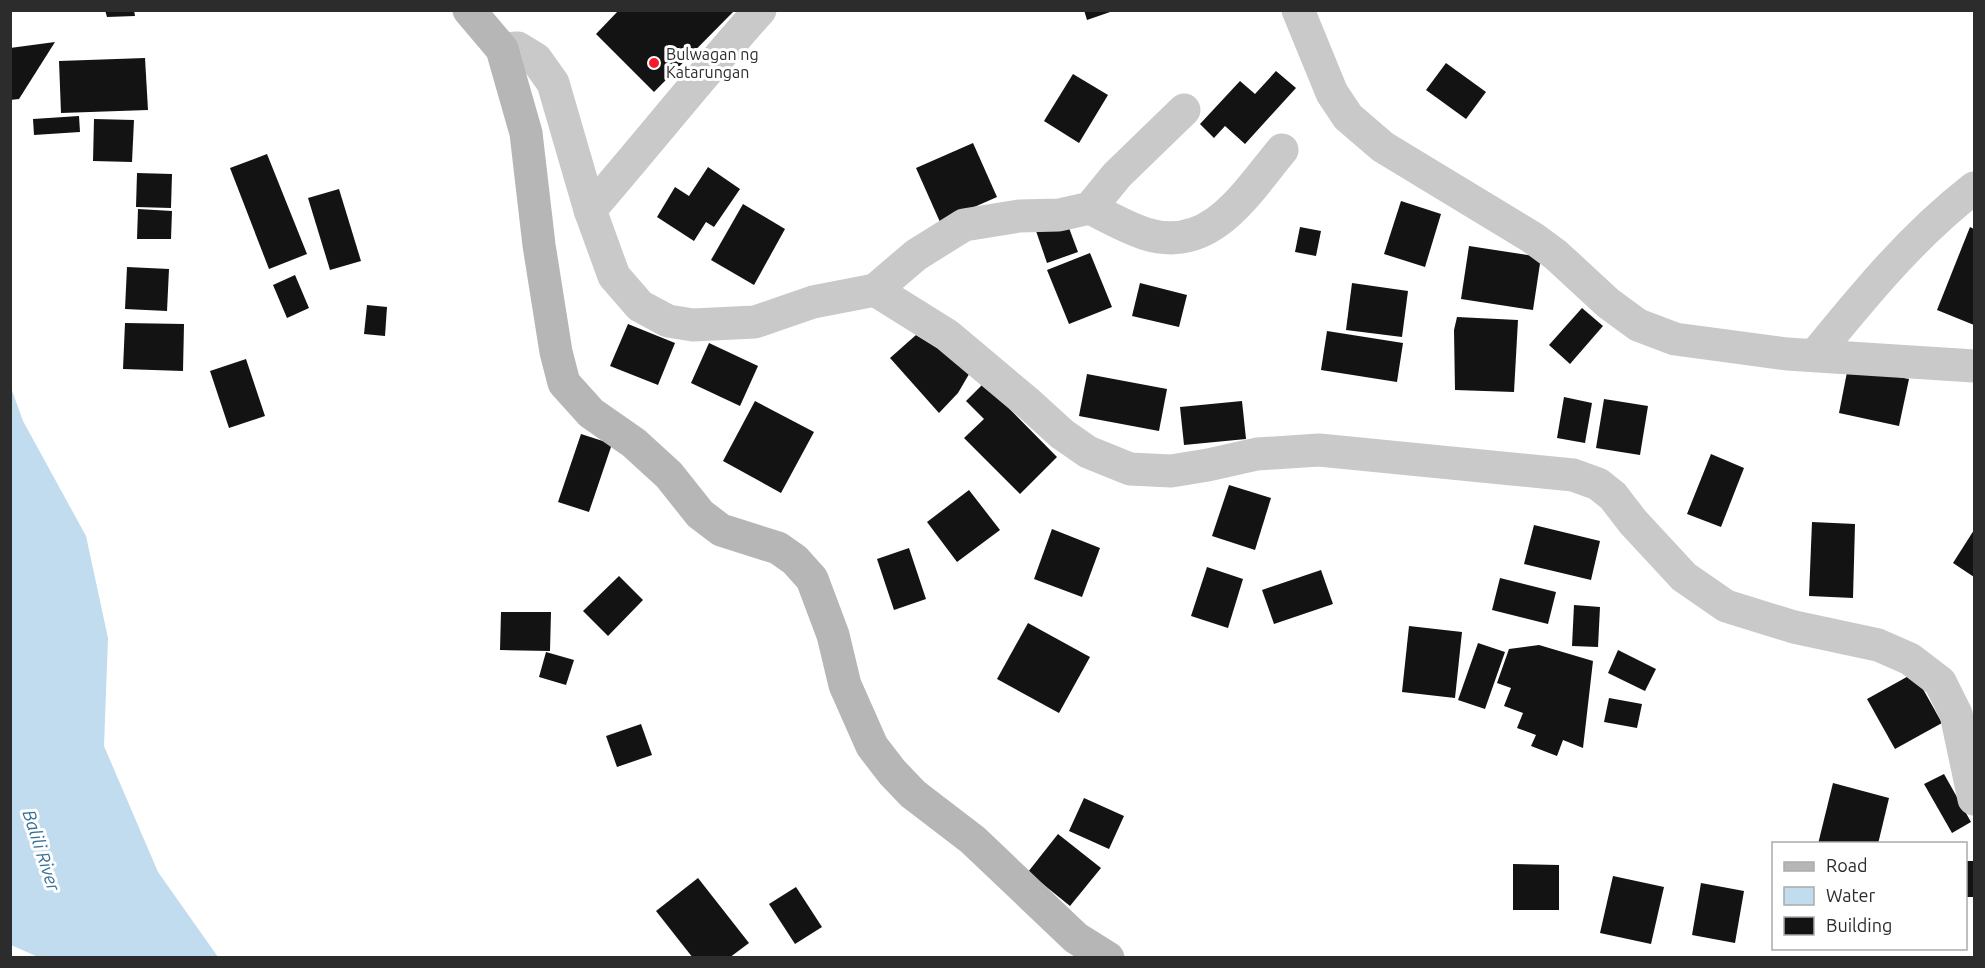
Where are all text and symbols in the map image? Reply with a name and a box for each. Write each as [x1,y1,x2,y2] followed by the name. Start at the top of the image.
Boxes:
[666,45,759,81] place label: Bulwagan ng Katarungan
[647,56,661,70] marker: Bulwagan ng Katarungan
[19,807,65,894] water label: Balili River
[1772,842,1967,950] legend
[1826,855,1868,875] text: Road
[1826,885,1876,905] text: Water
[1826,915,1892,935] text: Building

